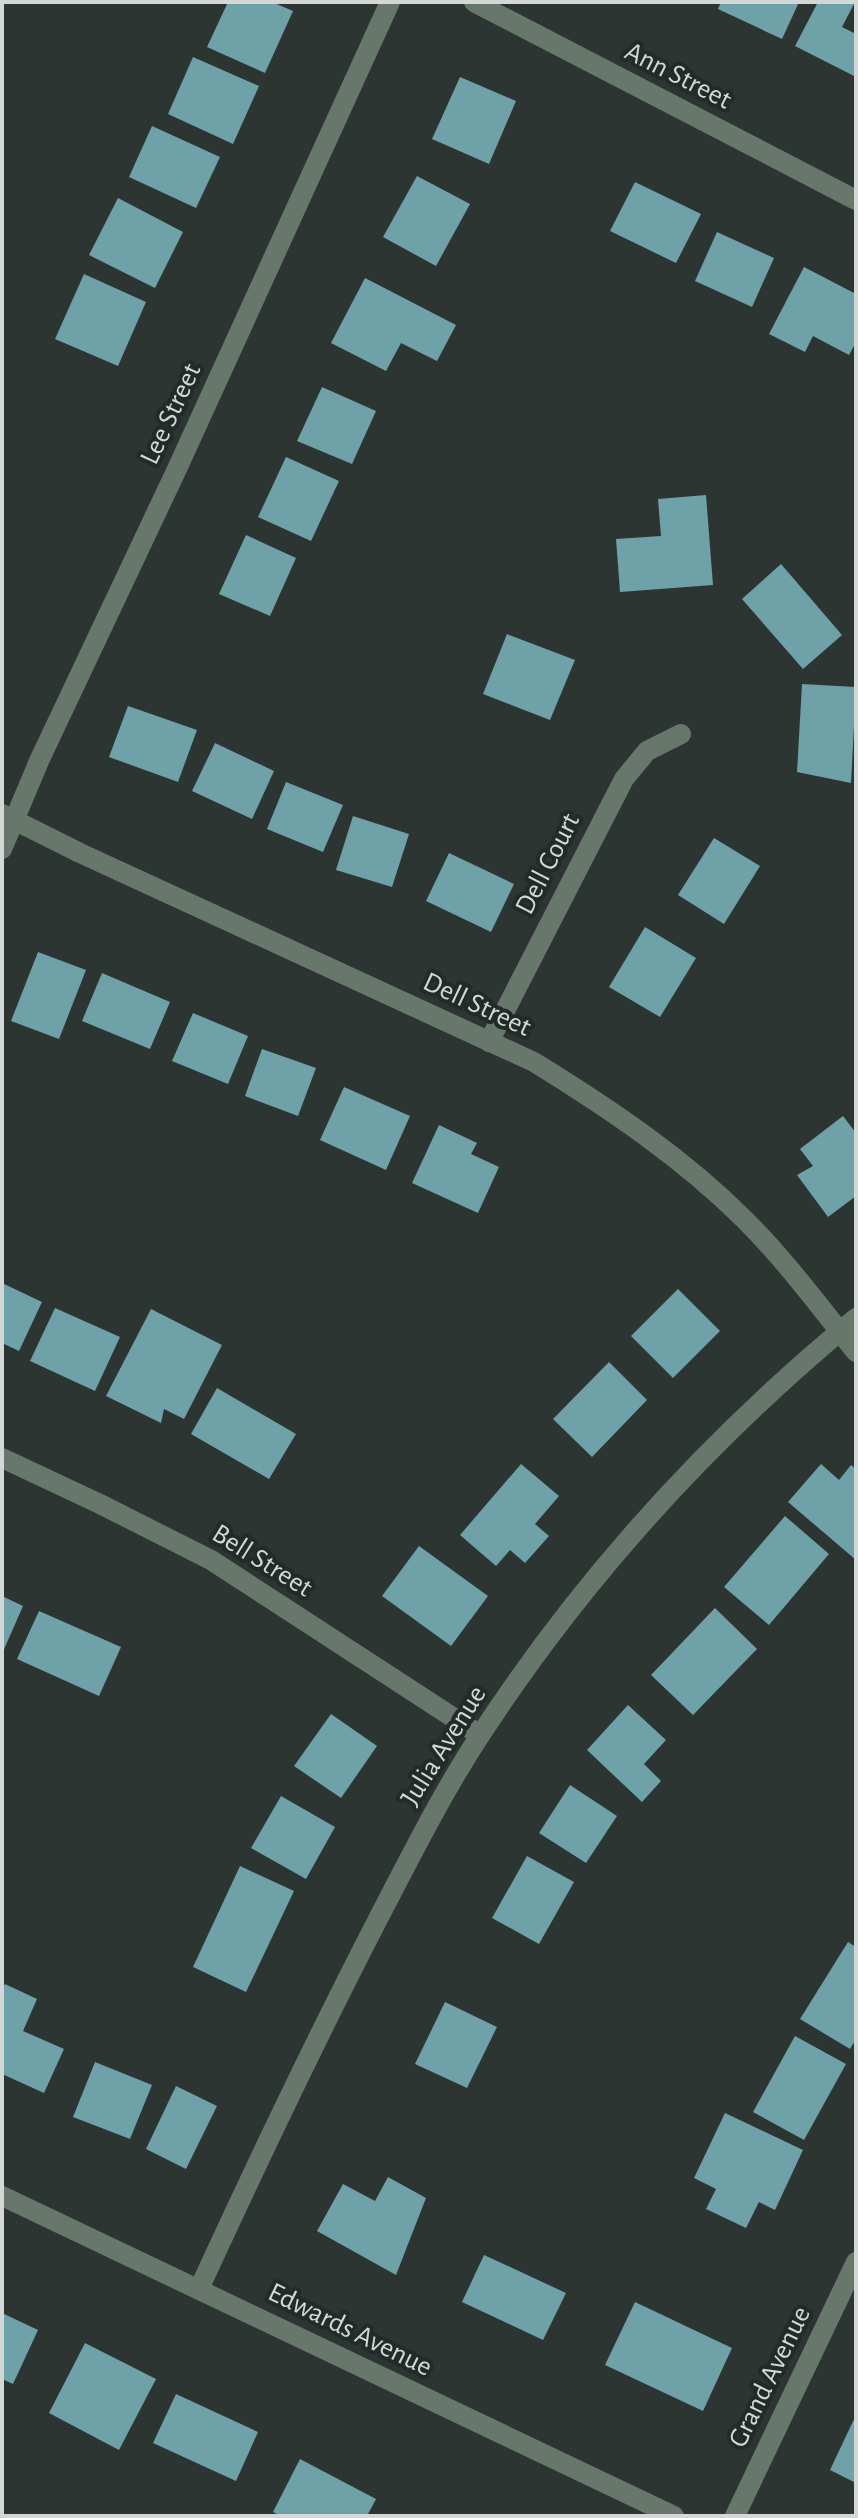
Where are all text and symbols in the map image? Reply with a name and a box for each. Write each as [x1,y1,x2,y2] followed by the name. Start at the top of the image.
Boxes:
[620,37,736,115] street label: Ann Street
[136,359,206,469] street label: Lee Street
[511,809,585,919] street label: Dell Court
[419,968,535,1042] street label: Dell Street
[207,1519,317,1603] street label: Bell Street
[396,1681,492,1811] street label: Julia Avenue
[264,2278,436,2382] street label: Edwards Avenue
[724,2302,816,2452] street label: Grand Avenue

